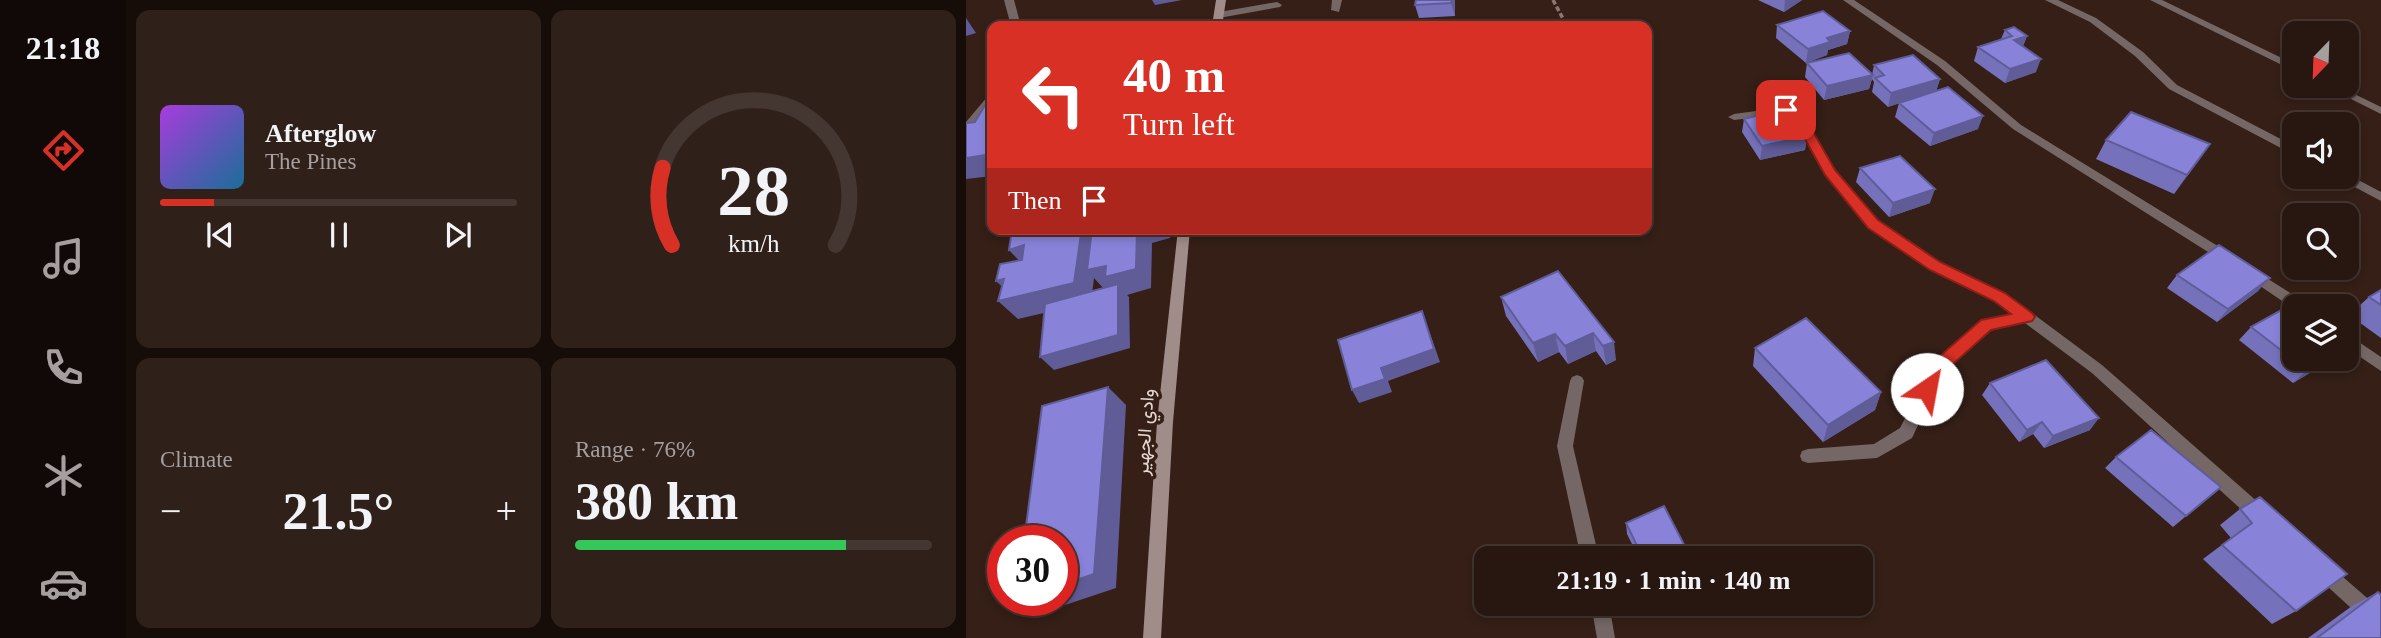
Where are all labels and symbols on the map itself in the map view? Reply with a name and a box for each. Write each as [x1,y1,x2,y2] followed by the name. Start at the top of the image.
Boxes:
[2282,21,2359,98] north arrow
[1756,80,1816,140] pin
[1890,352,1964,426] position arrow
[1131,388,1163,478] street label: وادي الجهير
[987,525,1078,616] speed limit sign: 30

